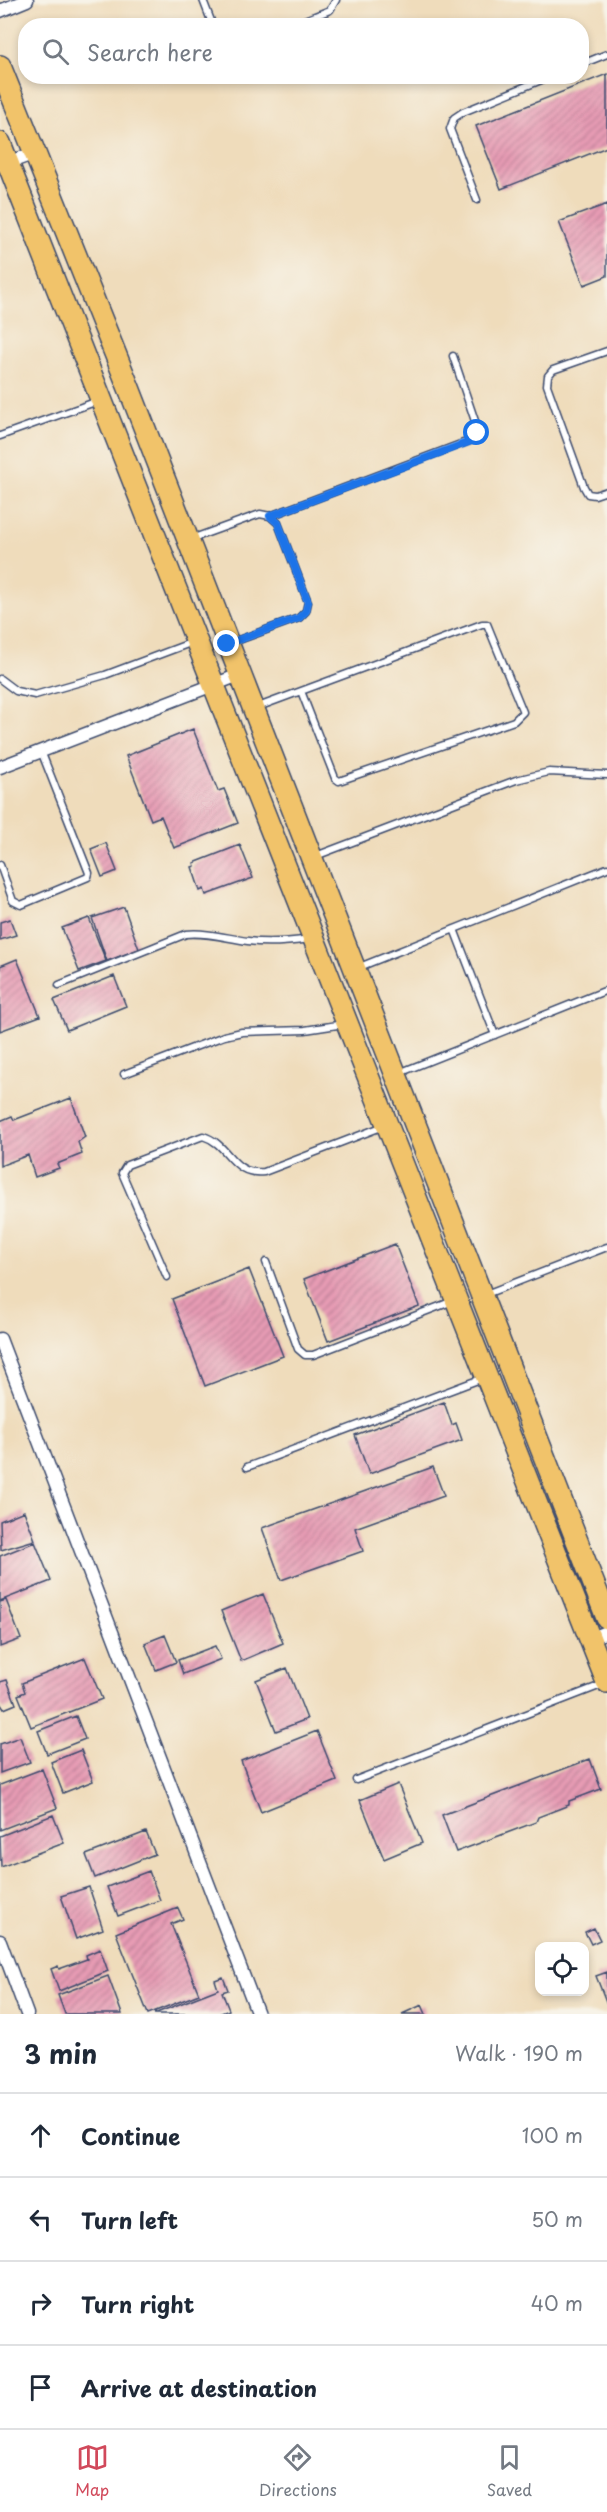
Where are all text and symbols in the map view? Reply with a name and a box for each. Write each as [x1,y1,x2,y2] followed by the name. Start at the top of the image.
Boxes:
[18,18,589,84] search box
[39,35,72,68] icon: search
[87,35,213,68] text: Search here
[463,419,489,445] route start
[213,630,239,656] route end
[535,1942,589,1996] map controls
[535,1942,589,1996] button: locate
[24,2034,97,2073] text: 3 min
[455,2038,583,2068] text: Walk · 190 m
[24,2119,57,2152] icon: ahead
[81,2119,180,2152] text: Continue
[522,2120,583,2150] text: 100 m
[24,2203,57,2236] icon: left
[81,2203,178,2236] text: Turn left
[531,2204,583,2234] text: 50 m
[24,2287,57,2320] icon: right
[81,2287,194,2320] text: Turn right
[531,2288,583,2318] text: 40 m
[24,2371,57,2404] icon: arrive
[81,2371,317,2404] text: Arrive at destination
[75,2441,109,2501] tab: Map
[259,2441,337,2501] tab: Directions
[487,2441,532,2501] tab: Saved

